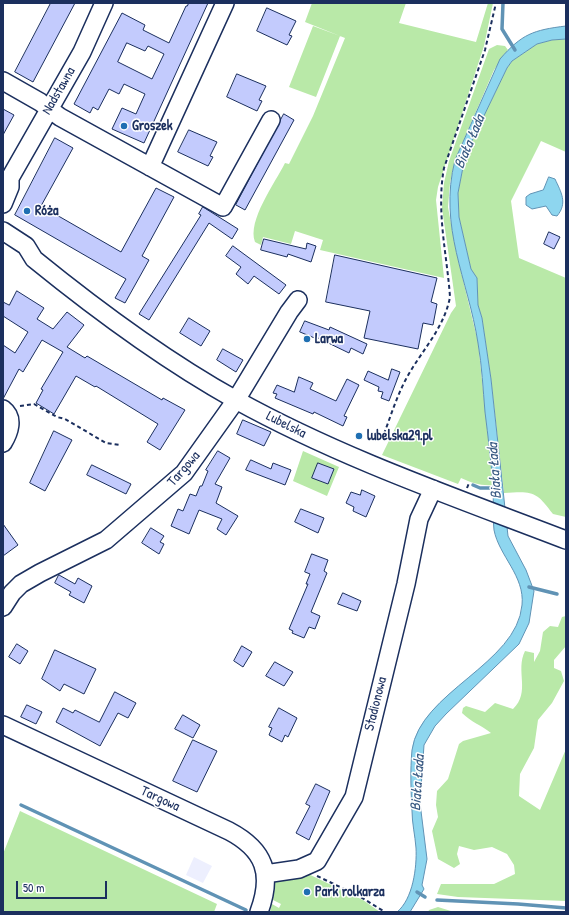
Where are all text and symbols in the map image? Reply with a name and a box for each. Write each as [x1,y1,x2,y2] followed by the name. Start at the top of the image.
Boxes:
[39,64,79,118] street label: Nadstawna
[451,113,489,171] water label: Biała Łada
[132,118,173,134] place label: Groszek
[119,121,129,131] marker: Groszek
[35,203,58,219] place label: Róża
[22,206,32,216] marker: Róża
[315,331,343,347] place label: Larwa
[302,334,312,344] marker: Larwa
[263,408,309,442] street label: Lubelska
[367,428,432,444] place label: lubelska29.pl
[354,431,364,441] marker: lubelska29.pl
[484,442,506,500] water label: Biała Łada
[164,448,204,490] street label: Targowa
[361,675,391,733] street label: Stadionowa
[407,754,429,812] water label: Biała Łada
[138,783,182,815] street label: Targowa
[18,873,109,899] scale bar
[23,879,44,896] text: 50 m
[315,884,385,900] place label: Park rolkarza
[302,887,312,897] marker: Park rolkarza

